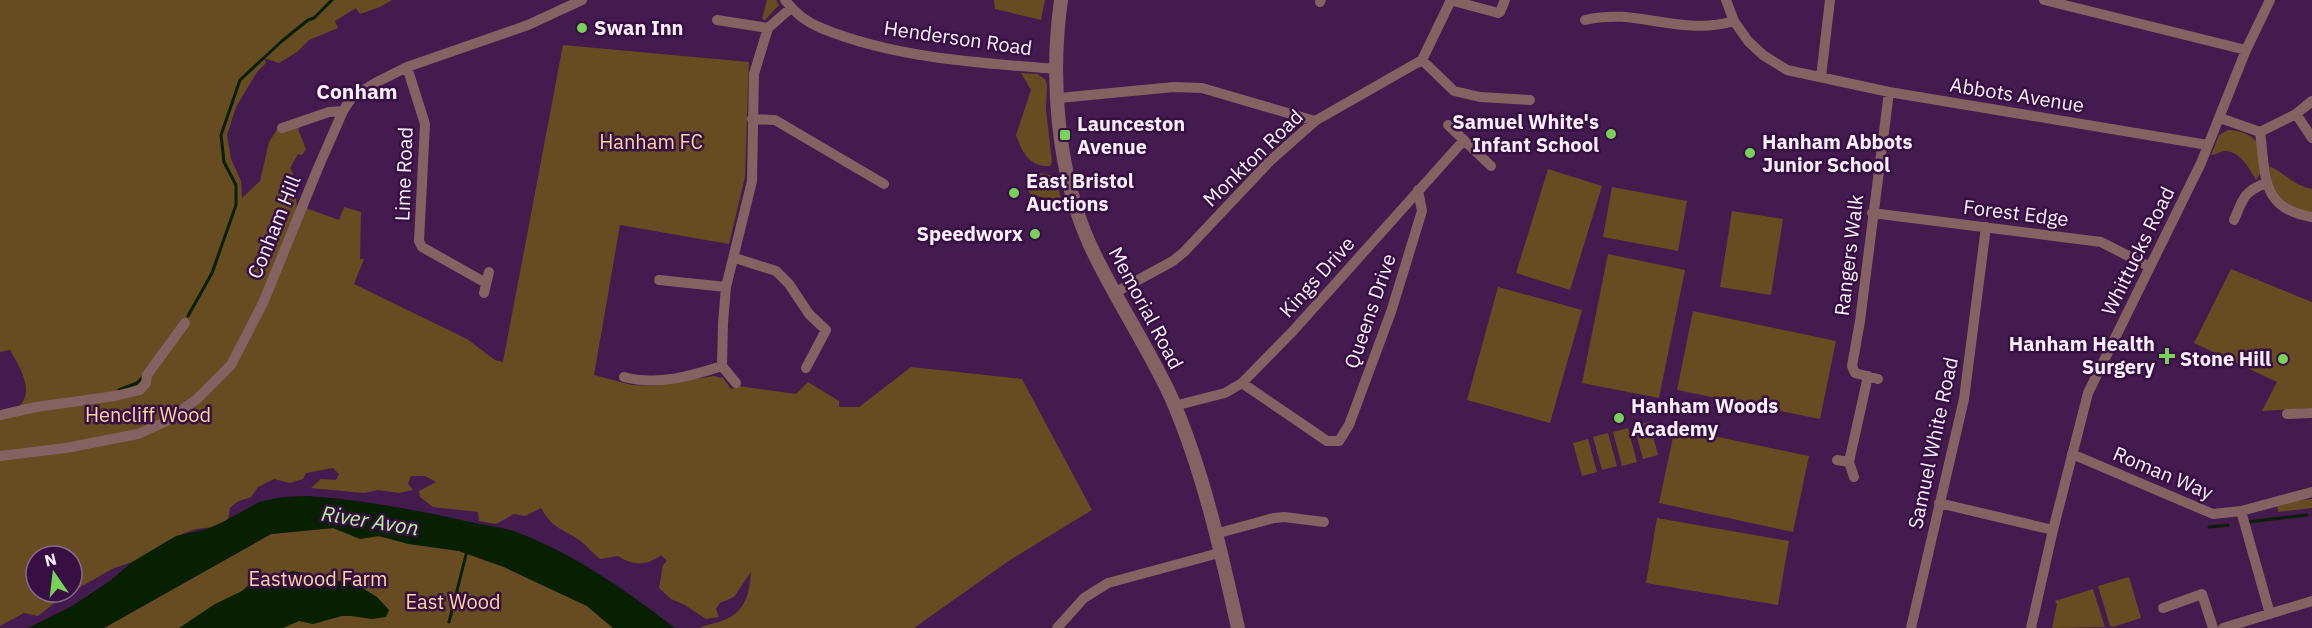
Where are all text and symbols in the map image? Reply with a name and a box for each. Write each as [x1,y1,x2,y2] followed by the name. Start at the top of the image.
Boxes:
[594,14,684,41] place label: Swan Inn
[882,14,1034,61] street label: Henderson Road
[575,21,589,35] marker: Swan Inn
[1948,71,2086,118] street label: Abbots Avenue
[316,77,398,105] district label: Conham
[1197,103,1309,212] street label: Monkton Road
[1452,108,1599,158] place label: Samuel White's Infant School
[1077,110,1185,160] place label: Launceston Avenue
[388,126,419,222] street label: Lime Road
[1604,127,1618,141] marker: Samuel White's Infant School
[599,128,703,155] park label: Hanham FC
[1058,128,1072,142] marker: Launceston Avenue
[1762,128,1913,178] place label: Hanham Abbots Junior School
[1743,146,1757,160] marker: Hanham Abbots Junior School
[1026,167,1134,217] place label: East Bristol Auctions
[241,171,306,282] street label: Conham Hill
[2095,182,2180,320] street label: Whittucks Road
[1007,186,1021,200] marker: East Bristol Auctions
[1828,192,1869,317] street label: Rangers Walk
[1962,193,2070,232] street label: Forest Edge
[917,220,1023,247] place label: Speedworx
[1028,227,1042,241] marker: Speedworx
[1273,230,1360,323] street label: Kings Drive
[1103,242,1190,374] street label: Memorial Road
[1337,250,1402,372] street label: Queens Drive
[2009,330,2155,380] place label: Hanham Health Surgery
[2180,345,2271,372] place label: Stone Hill
[2160,349,2174,363] marker: Hanham Health Surgery
[2276,352,2290,366] marker: Stone Hill
[1901,354,1964,531] street label: Samuel White Road
[1631,392,1778,442] place label: Hanham Woods Academy
[85,401,211,428] park label: Hencliff Wood
[1612,411,1626,425] marker: Hanham Woods Academy
[2109,439,2217,506] street label: Roman Way
[320,499,421,542] water label: River Avon
[24,544,84,604] north arrow
[42,548,58,571] text: N
[249,565,387,592] park label: Eastwood Farm
[405,588,501,615] park label: East Wood

